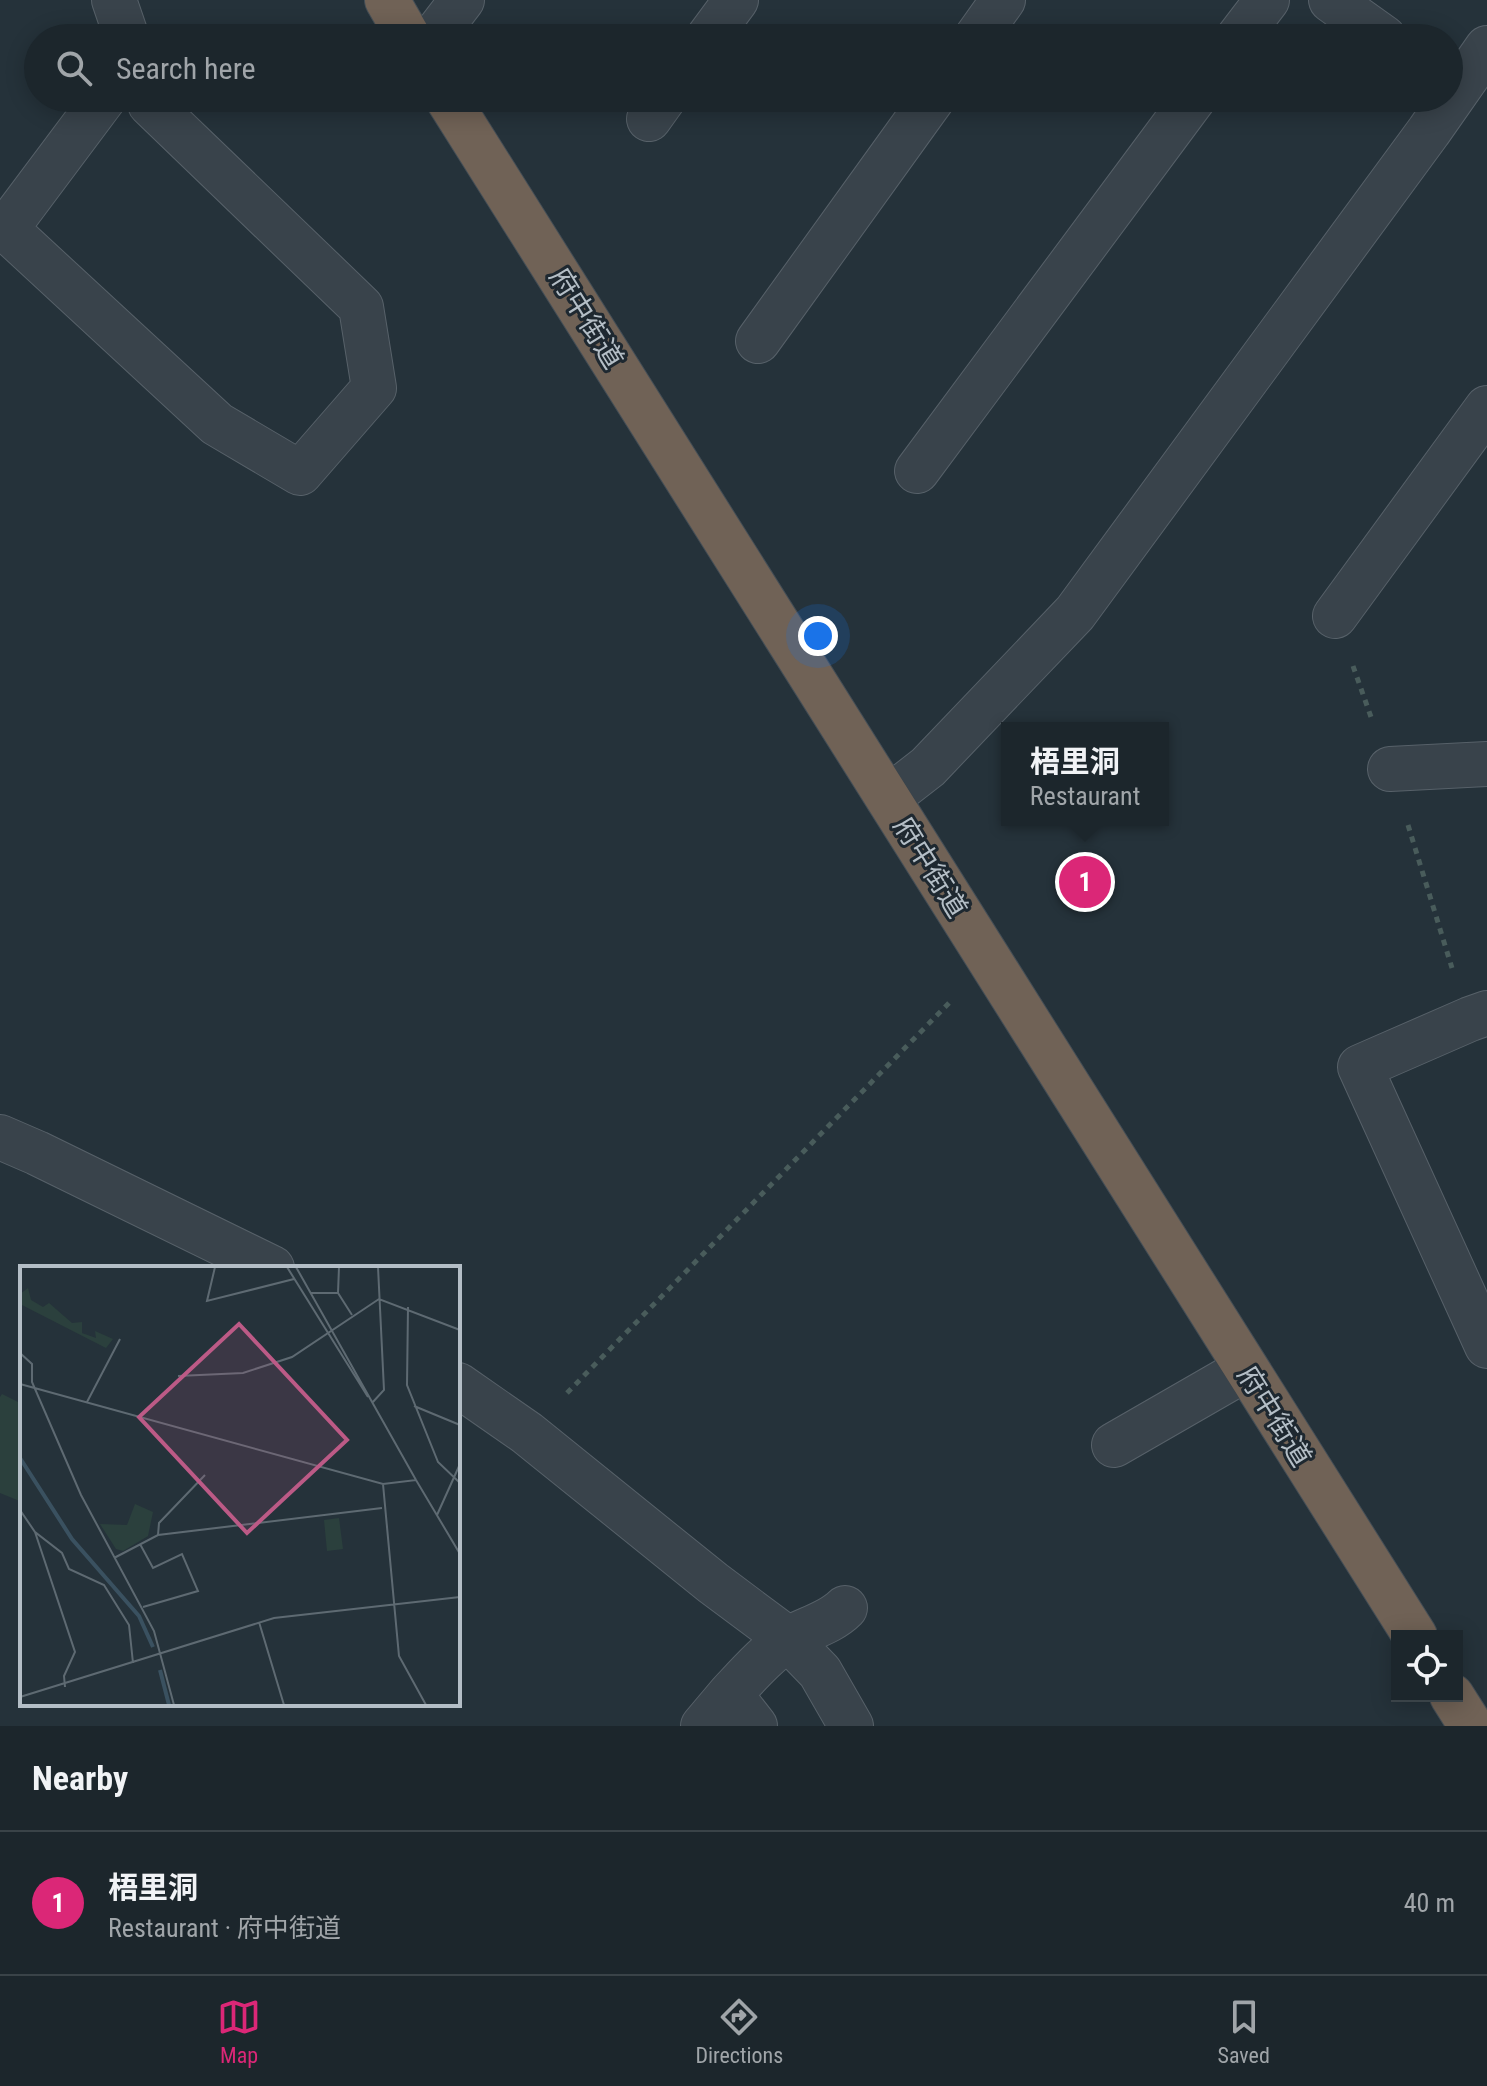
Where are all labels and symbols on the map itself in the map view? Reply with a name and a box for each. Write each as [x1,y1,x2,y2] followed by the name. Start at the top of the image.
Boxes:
[543,262,630,375] street label: 府中街道
[798,616,838,656] your location
[887,811,974,924] street label: 府中街道
[1059,852,1111,912] pin: 1
[20,1266,460,1706] inset map
[1231,1360,1318,1473] street label: 府中街道

